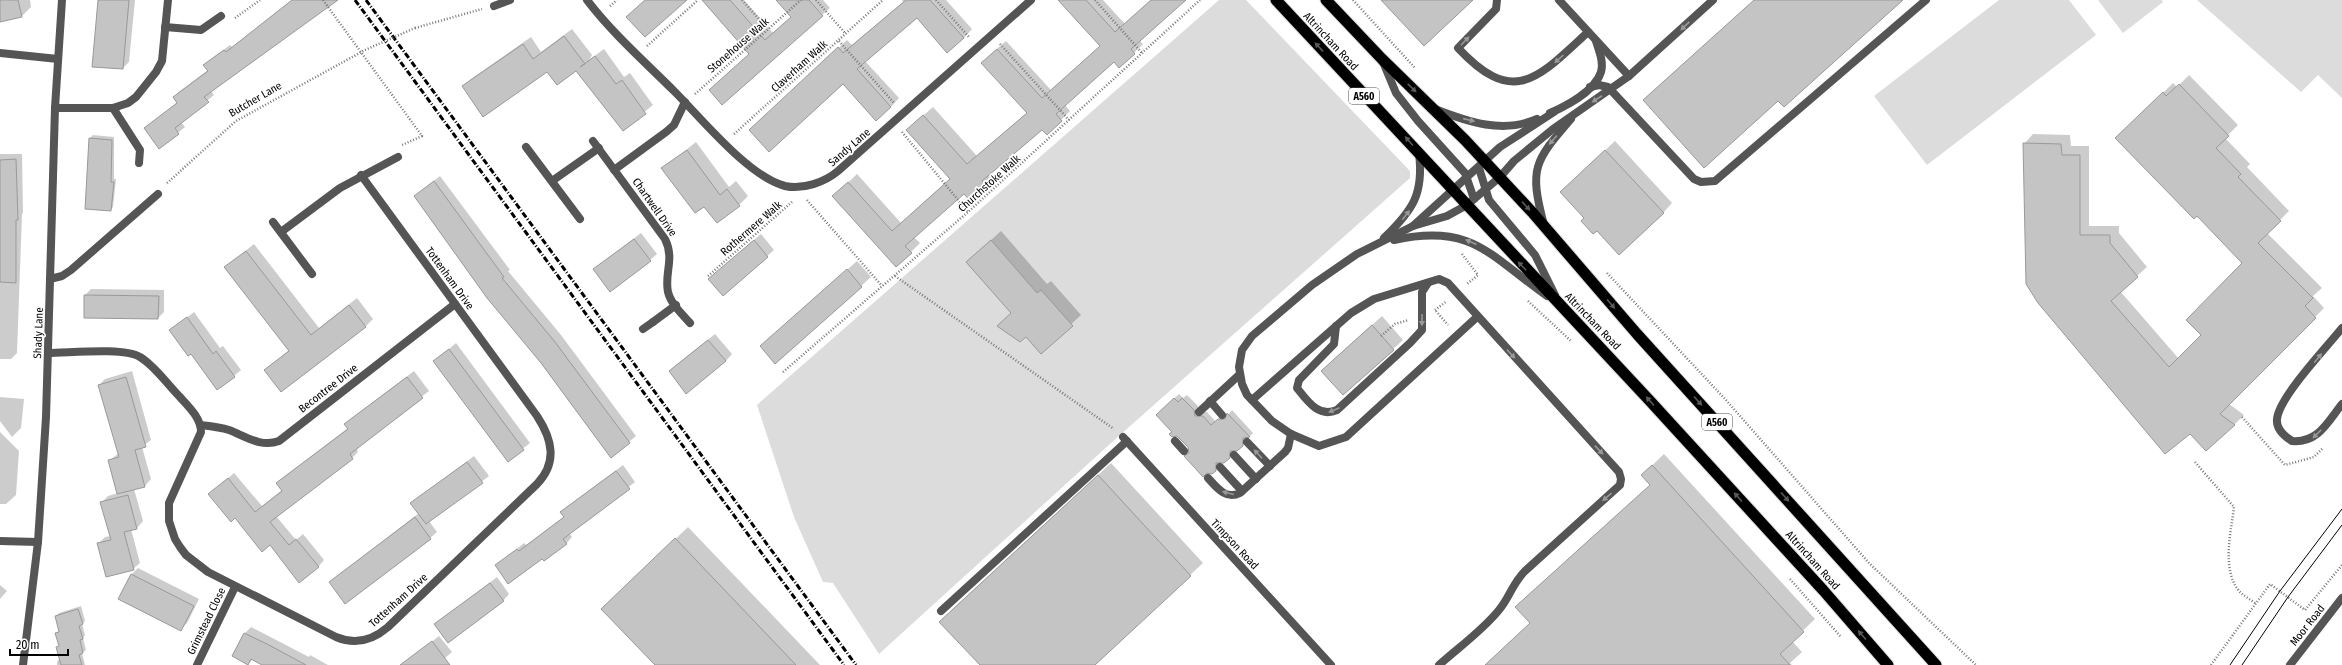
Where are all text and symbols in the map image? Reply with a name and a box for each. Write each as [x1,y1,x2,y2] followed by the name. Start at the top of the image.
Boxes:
[1300,10,1361,73] street label: Altrincham Road
[705,15,772,76] street label: Stonehouse Walk
[1679,22,1690,31] one-way arrow
[1460,36,1470,46] one-way arrow
[769,37,831,95] street label: Claverham Walk
[1314,42,1324,52] one-way arrow
[1554,54,1564,63] one-way arrow
[226,79,284,120] street label: Butcher Lane
[1407,83,1417,93] one-way arrow
[1349,88,1379,104] road number: A560
[1592,95,1602,103] one-way arrow
[1463,118,1475,124] one-way arrow
[826,126,873,169] street label: Sandy Lane
[1405,136,1414,145] one-way arrow
[1549,136,1558,145] one-way arrow
[956,151,1024,215] street label: Churchstoke Walk
[630,176,680,239] street label: Chartwell Drive
[718,198,785,259] street label: Rothermere Walk
[1521,201,1531,211] one-way arrow
[1402,209,1411,220] one-way arrow
[1465,239,1476,245] one-way arrow
[423,245,477,312] street label: Tottenham Drive
[1518,261,1527,271] one-way arrow
[1562,290,1623,353] street label: Altrincham Road
[1606,299,1615,309] one-way arrow
[31,307,46,359] street label: Shady Lane
[1419,314,1425,327] one-way arrow
[1506,349,1515,359] one-way arrow
[2314,352,2322,363] one-way arrow
[296,361,360,415] street label: Becontree Drive
[1646,396,1655,406] one-way arrow
[1693,396,1702,406] one-way arrow
[1327,408,1339,414] one-way arrow
[1702,414,1732,430] road number: A560
[2312,429,2322,439] one-way arrow
[1594,444,1603,455] one-way arrow
[1253,449,1263,459] one-way arrow
[1221,490,1234,496] one-way arrow
[1602,492,1612,502] one-way arrow
[1733,492,1743,502] one-way arrow
[1780,492,1790,502] one-way arrow
[1208,517,1261,572] street label: Timpson Road
[1783,528,1842,592] street label: Altrincham Road
[366,571,430,630] street label: Tottenham Drive
[185,586,228,657] street label: Grimstead Close
[2287,602,2327,648] street label: Moor Road
[1858,630,1867,641] one-way arrow
[10,631,68,657] scale bar
[16,638,40,652] text: 20 m

